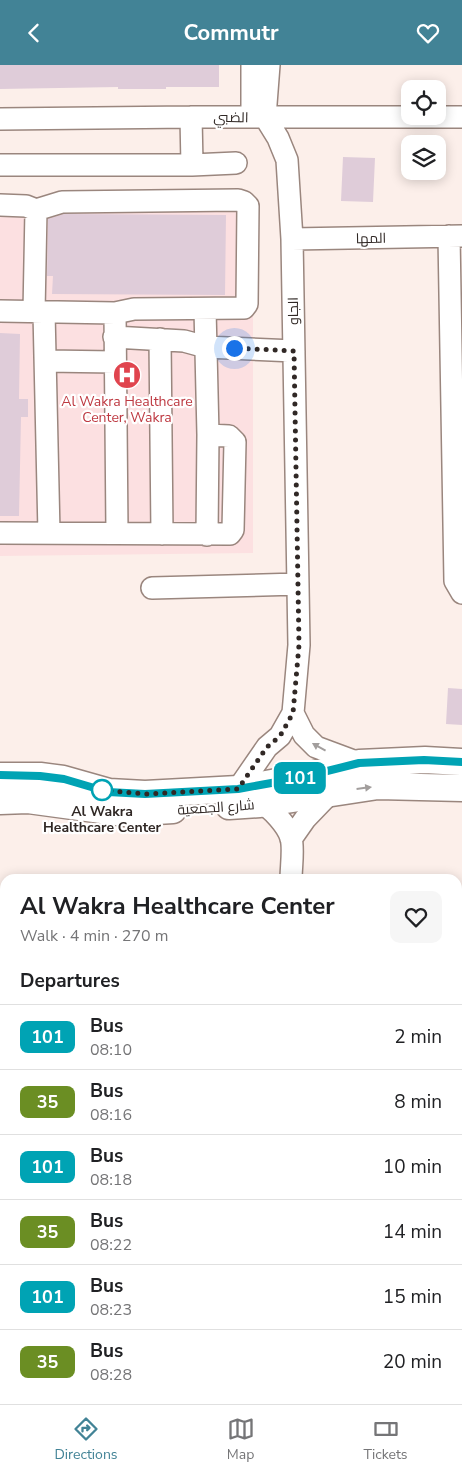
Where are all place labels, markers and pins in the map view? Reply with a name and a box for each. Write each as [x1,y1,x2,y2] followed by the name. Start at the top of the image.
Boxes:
[112,360,142,390] hospital icon: Al Wakra Healthcare Center, Wakra
[61,392,193,427] place label: Al Wakra Healthcare Center, Wakra
[91,779,113,801] marker: Al Wakra Healthcare Center
[43,802,162,837] place label: Al Wakra Healthcare Center

